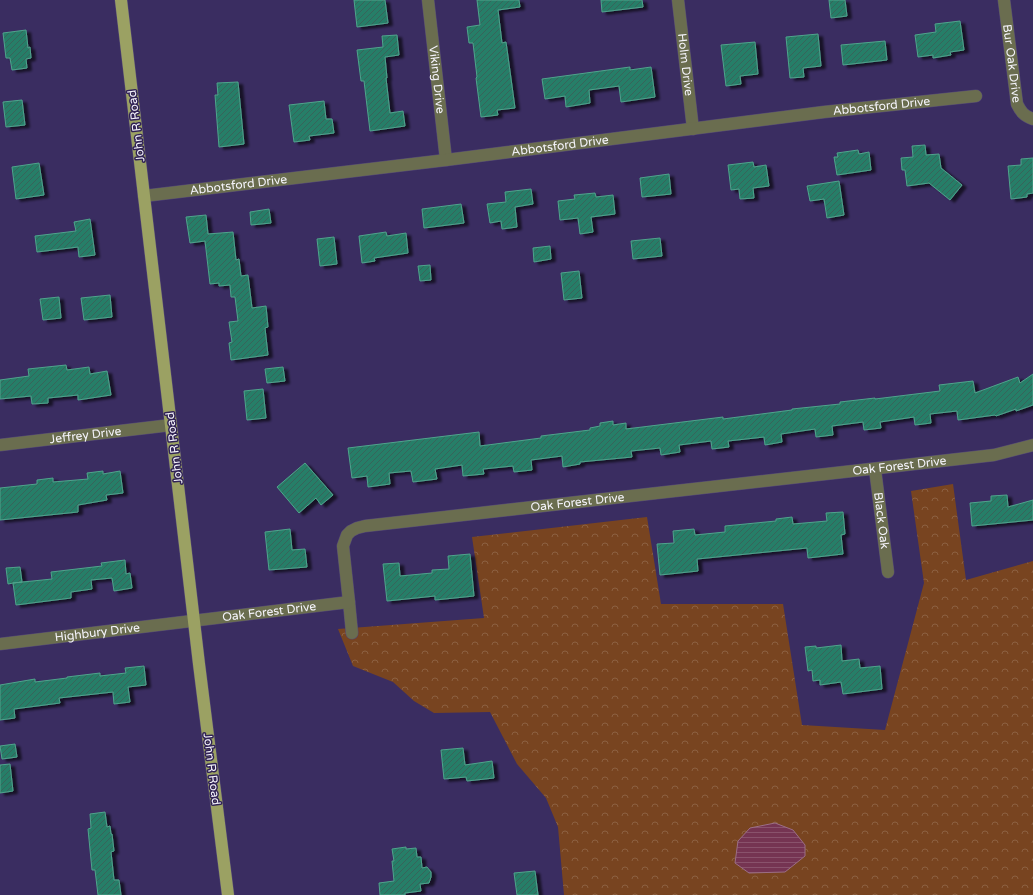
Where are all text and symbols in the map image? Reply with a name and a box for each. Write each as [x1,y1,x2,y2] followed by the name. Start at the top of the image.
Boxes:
[1000,23,1024,104] street label: Bur Oak Drive
[675,32,696,97] street label: Holm Drive
[426,45,448,114] street label: Viking Drive
[125,89,147,163] street label: John R Road
[832,94,931,118] street label: Abbotsford Drive
[510,132,610,159] street label: Abbotsford Drive
[189,172,288,198] street label: Abbotsford Drive
[163,411,185,485] street label: John R Road
[49,424,122,446] street label: Jeffrey Drive
[852,453,947,478] street label: Oak Forest Drive
[530,490,625,514] street label: Oak Forest Drive
[871,491,892,550] street label: Black Oak
[221,599,317,624] street label: Oak Forest Drive
[54,620,141,644] street label: Highbury Drive
[201,732,223,806] street label: John R Road

